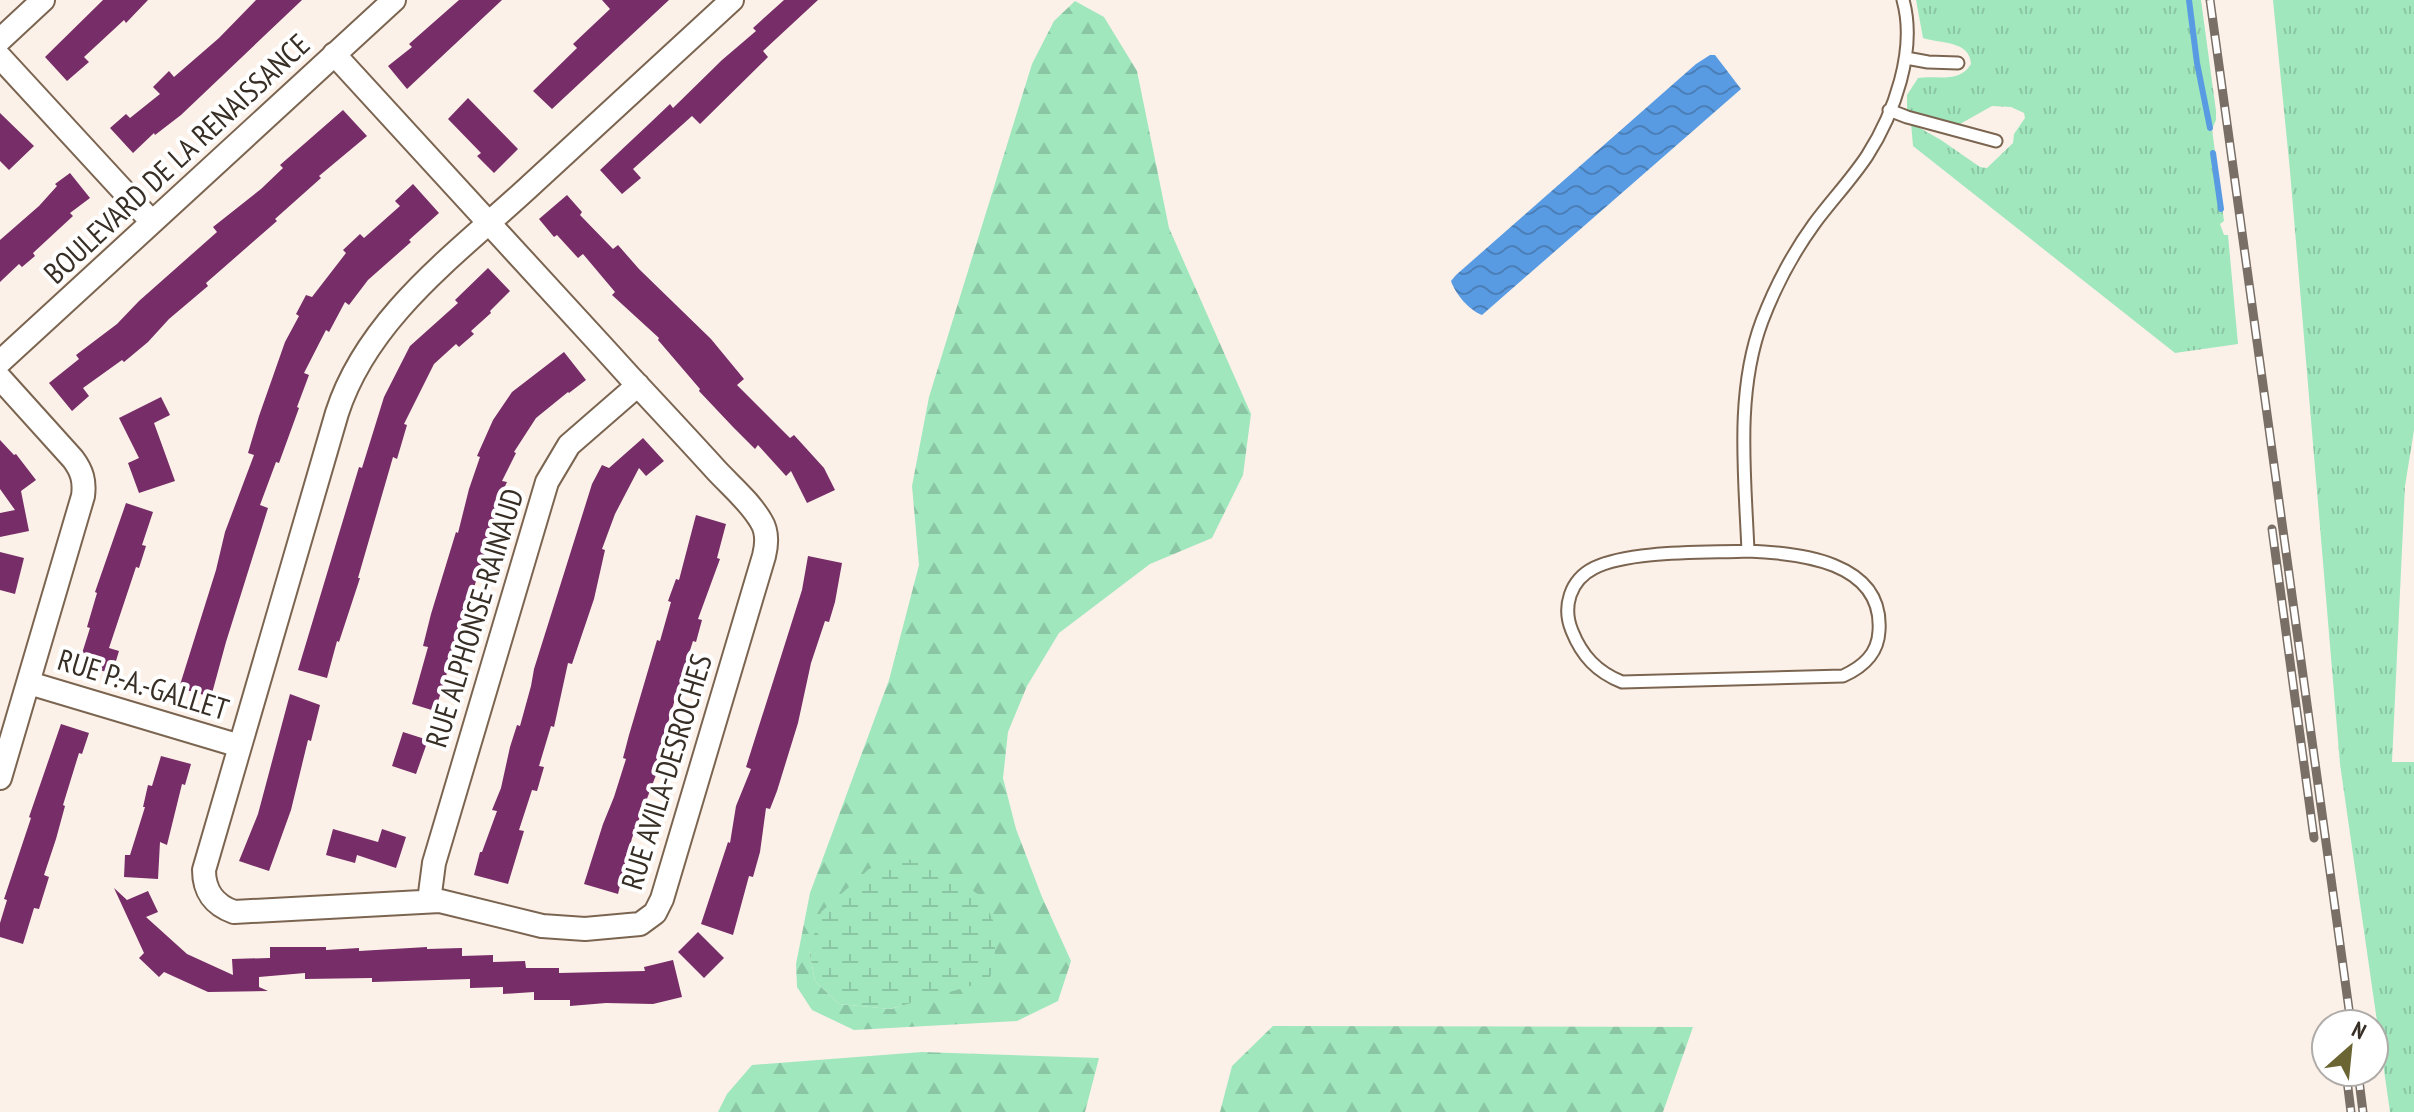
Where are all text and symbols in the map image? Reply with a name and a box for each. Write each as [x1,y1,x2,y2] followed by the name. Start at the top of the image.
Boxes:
[35,25,317,291] street label: BOULEVARD DE LA RENAISSANCE
[416,484,531,752] street label: RUE ALPHONSE-RAINAUD
[53,639,234,728] street label: RUE P.-A.-GALLET
[611,649,720,894] street label: RUE AVILA-DESROCHES
[2310,1008,2390,1088] north arrow
[2347,1015,2371,1045] text: N

